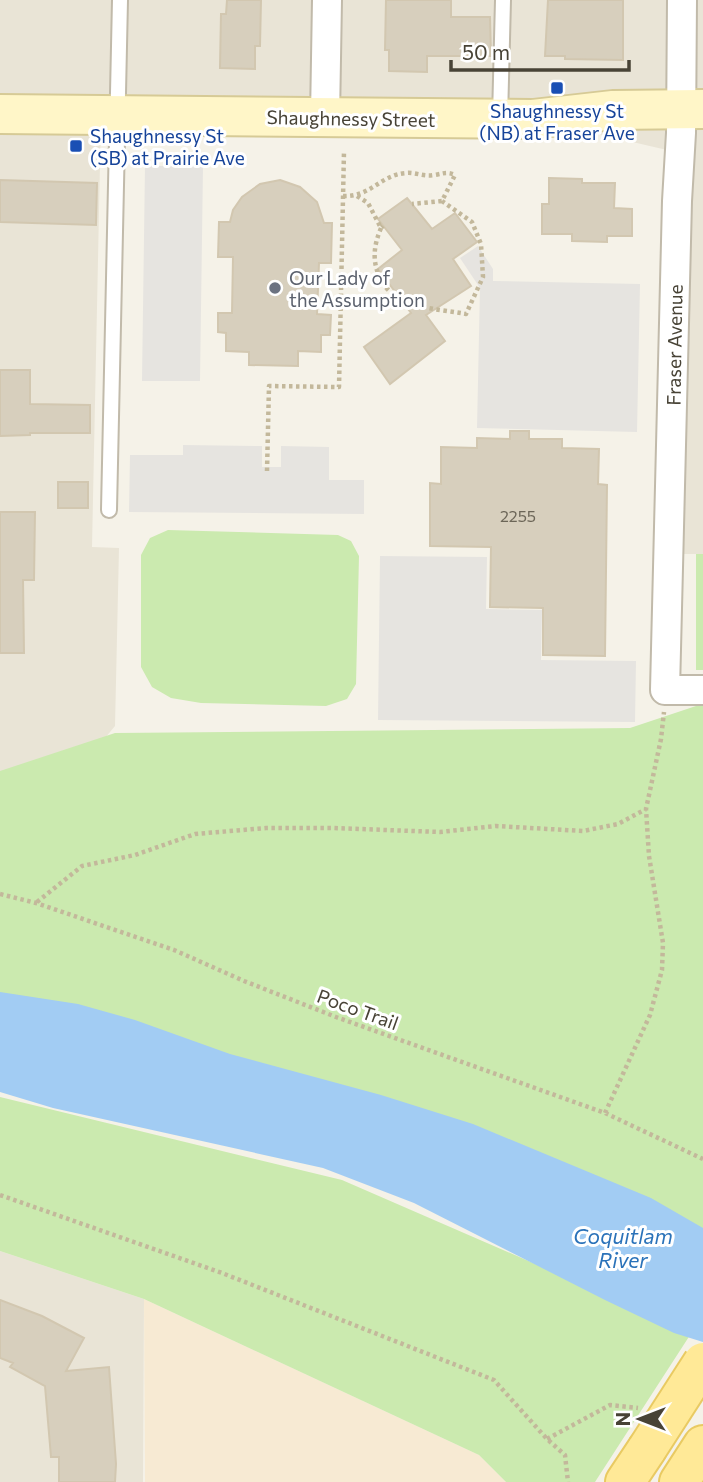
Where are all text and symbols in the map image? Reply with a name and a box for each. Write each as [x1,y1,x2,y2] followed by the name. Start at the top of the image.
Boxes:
[451,28,630,72] scale bar
[462,39,510,64] text: 50 m
[549,80,565,96] marker: Shaughnessy St (NB) at Fraser Ave
[479,99,635,144] place label: Shaughnessy St (NB) at Fraser Ave
[266,105,436,131] street label: Shaughnessy Street
[90,124,245,169] place label: Shaughnessy St (SB) at Prairie Ave
[68,138,84,154] marker: Shaughnessy St (SB) at Prairie Ave
[289,266,425,311] place label: Our Lady of the Assumption
[267,280,283,296] marker: Our Lady of the Assumption
[661,284,687,406] street label: Fraser Avenue
[500,506,536,525] house number: 2255
[314,984,402,1034] street label: Poco Trail
[573,1223,673,1272] water label: Coquitlam River
[605,1384,675,1454] north arrow
[611,1412,634,1426] text: N

